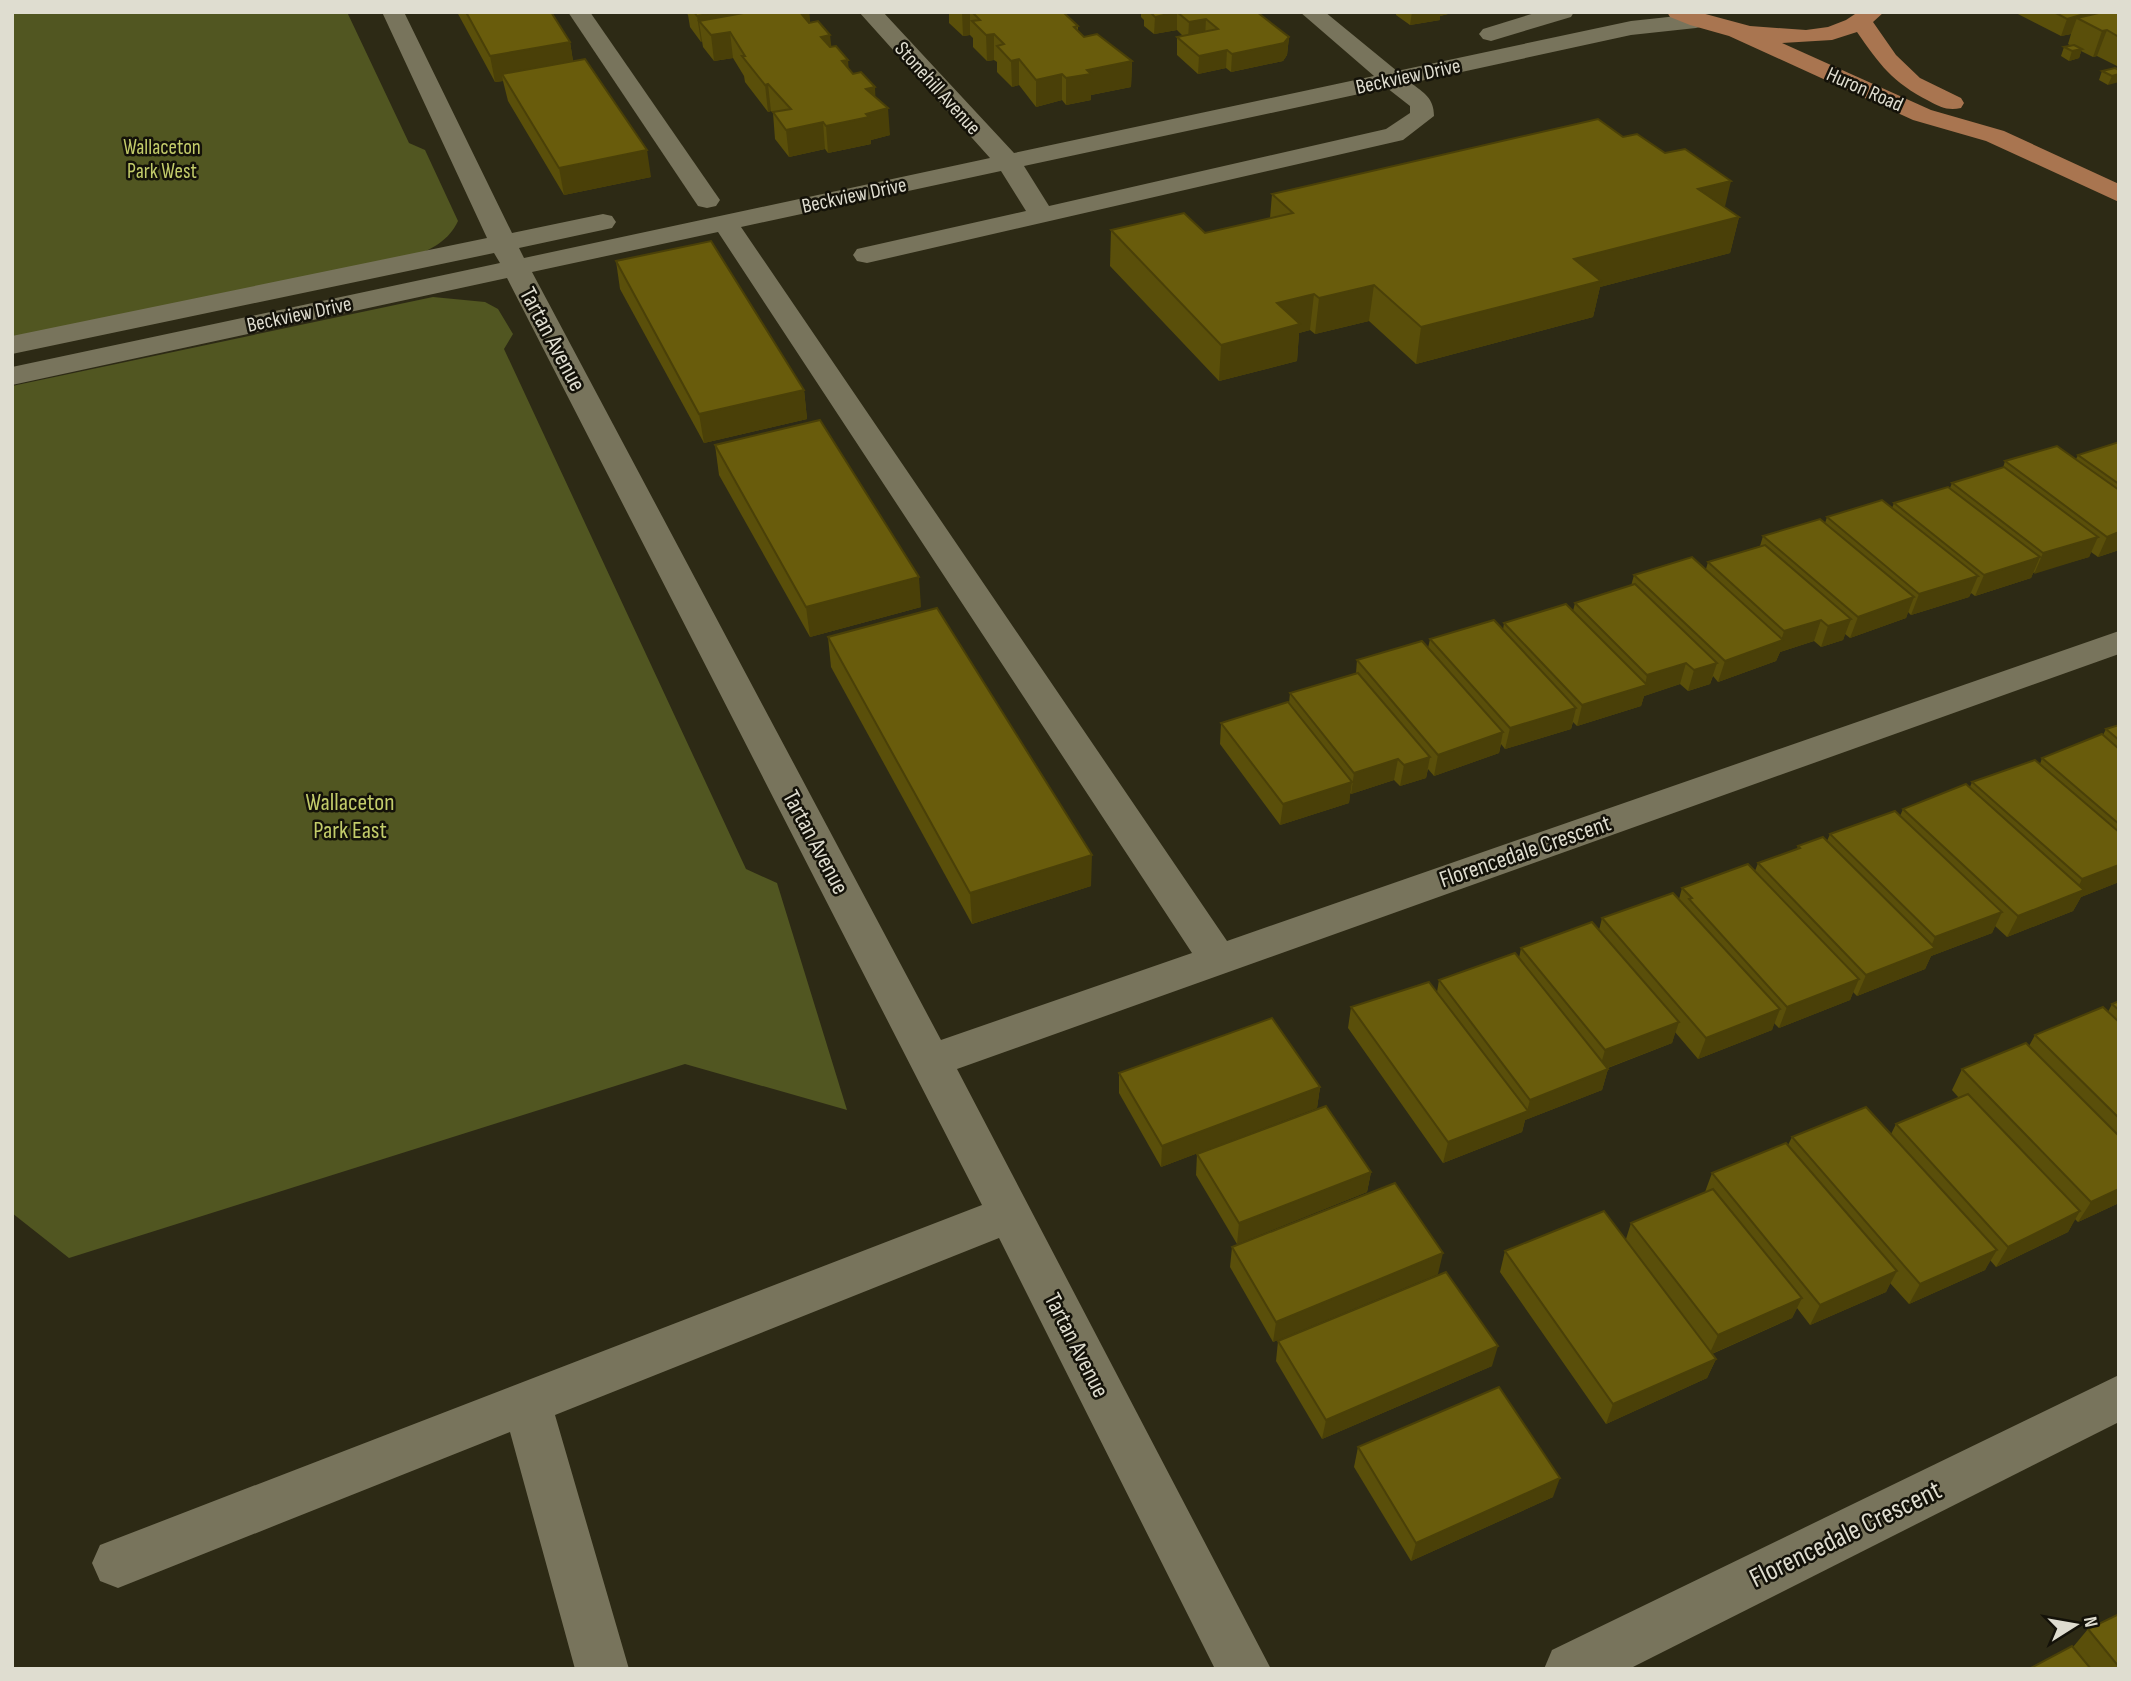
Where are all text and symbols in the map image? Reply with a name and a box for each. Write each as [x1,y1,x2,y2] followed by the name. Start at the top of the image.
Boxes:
[889,37,986,140] street label: Stonehill Avenue
[1353,53,1463,100] street label: Beckview Drive
[1823,62,1907,117] street label: Huron Road
[123,135,201,184] park label: Wallaceton Park West
[799,172,909,219] street label: Beckview Drive
[513,282,592,396] street label: Tartan Avenue
[244,291,354,338] street label: Beckview Drive
[776,785,855,899] street label: Tartan Avenue
[306,788,394,845] park label: Wallaceton Park East
[1436,809,1615,894] street label: Florencedale Crescent
[1038,1288,1115,1403] street label: Tartan Avenue
[1744,1474,1947,1595] street label: Florencedale Crescent
[2040,1590,2110,1660] north arrow
[2078,1615,2102,1629] text: N

